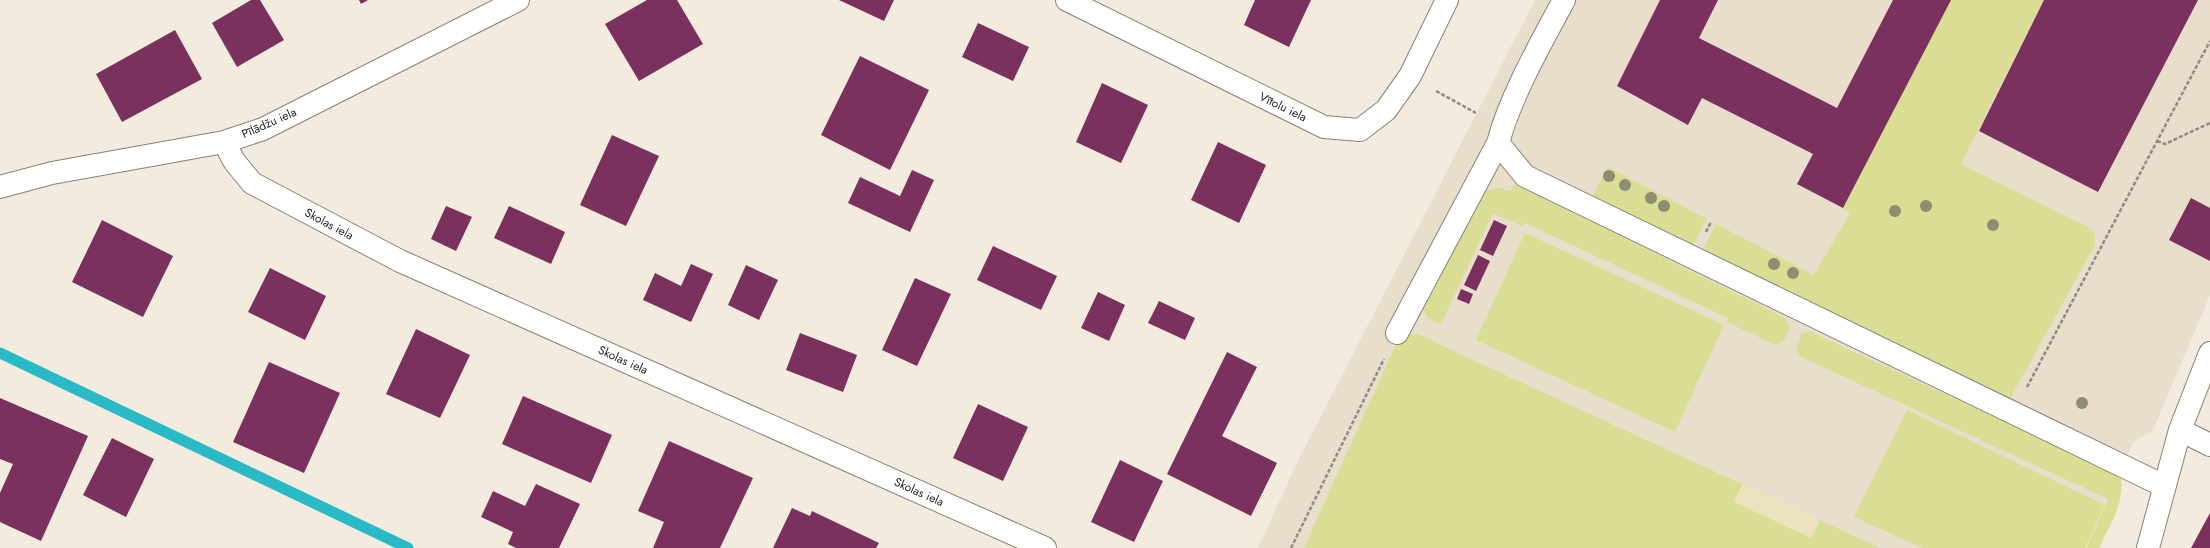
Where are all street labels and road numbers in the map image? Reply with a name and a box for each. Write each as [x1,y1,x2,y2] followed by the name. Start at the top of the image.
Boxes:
[1256,88,1310,126] street label: Vītolu iela
[239,103,299,143] street label: Pīlādžu iela
[301,204,357,245] street label: Skolas iela
[595,341,651,379] street label: Skolas iela
[891,473,947,511] street label: Skolas iela

